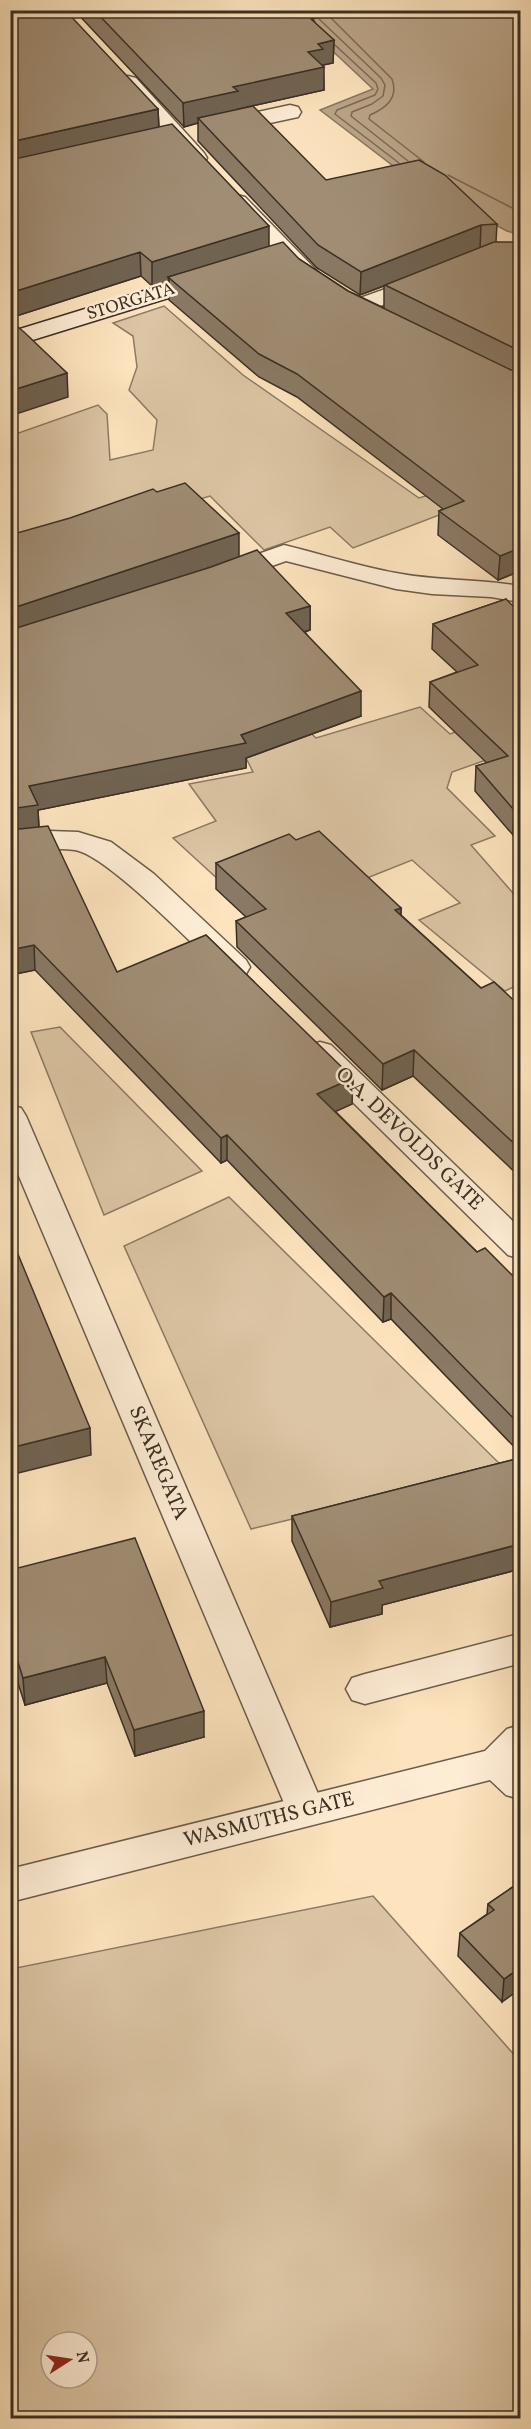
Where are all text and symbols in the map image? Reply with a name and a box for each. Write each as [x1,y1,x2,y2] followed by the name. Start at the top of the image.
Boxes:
[84,277,178,327] street label: STORGATA
[328,1060,490,1218] street label: O.A. DEVOLDS GATE
[121,1402,195,1525] street label: SKAREGATA
[181,1785,357,1855] street label: WASMUTHS GATE
[39,2330,99,2390] north arrow
[70,2349,94,2366] text: N

